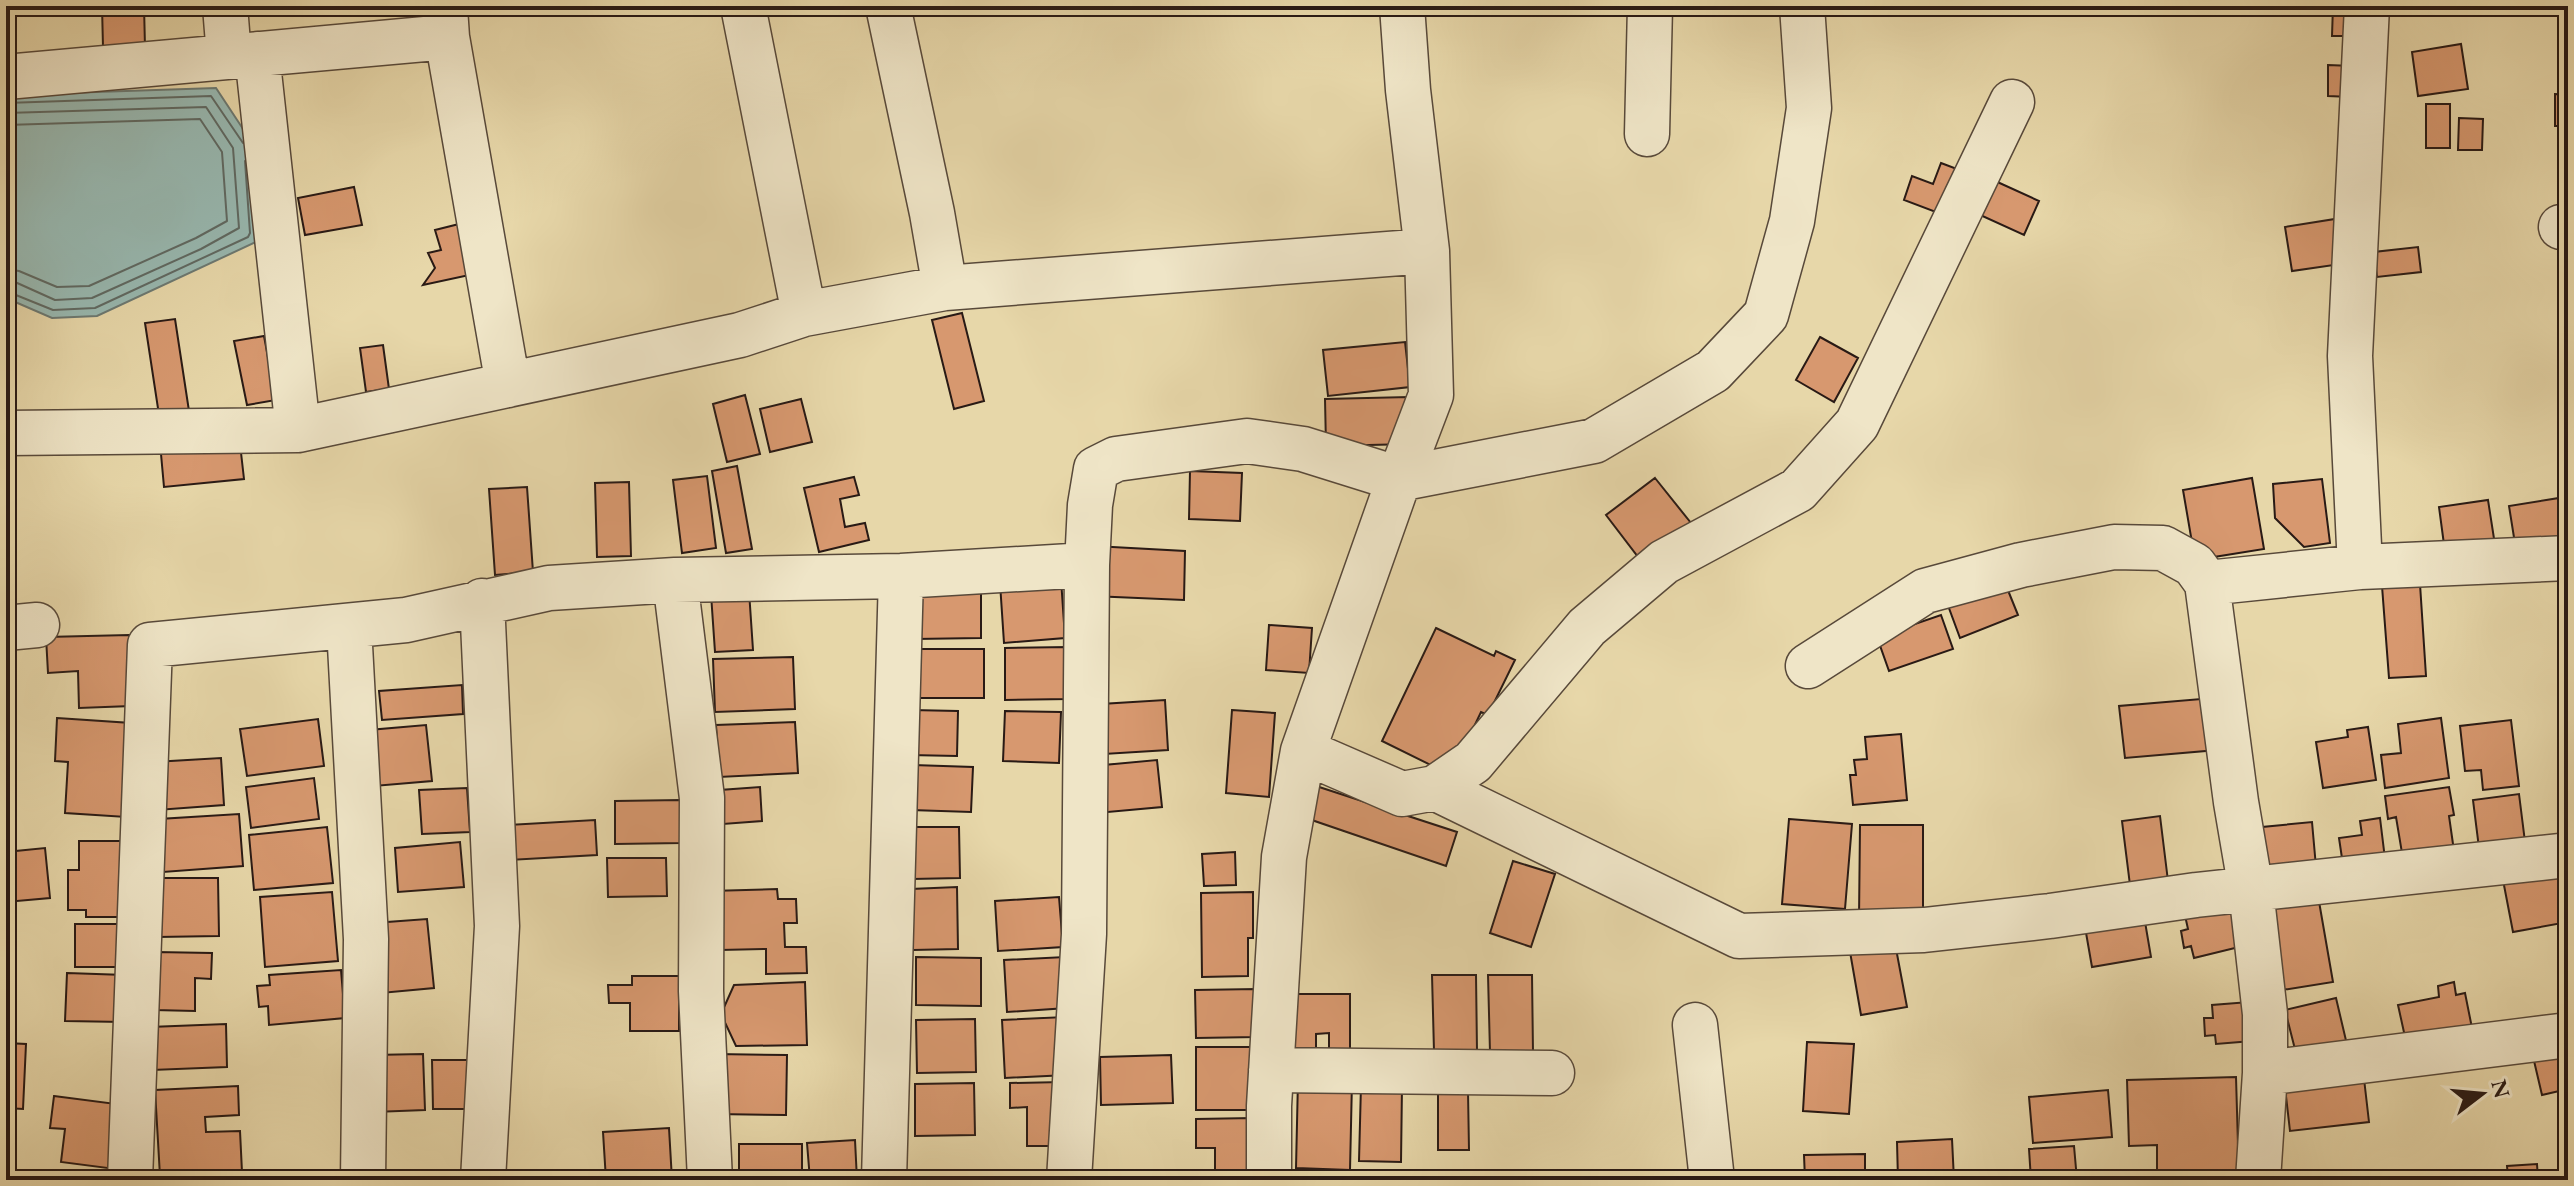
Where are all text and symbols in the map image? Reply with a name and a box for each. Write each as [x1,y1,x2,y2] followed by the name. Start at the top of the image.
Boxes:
[2442,1054,2522,1134] north arrow
[2484,1076,2517,1101] text: N

